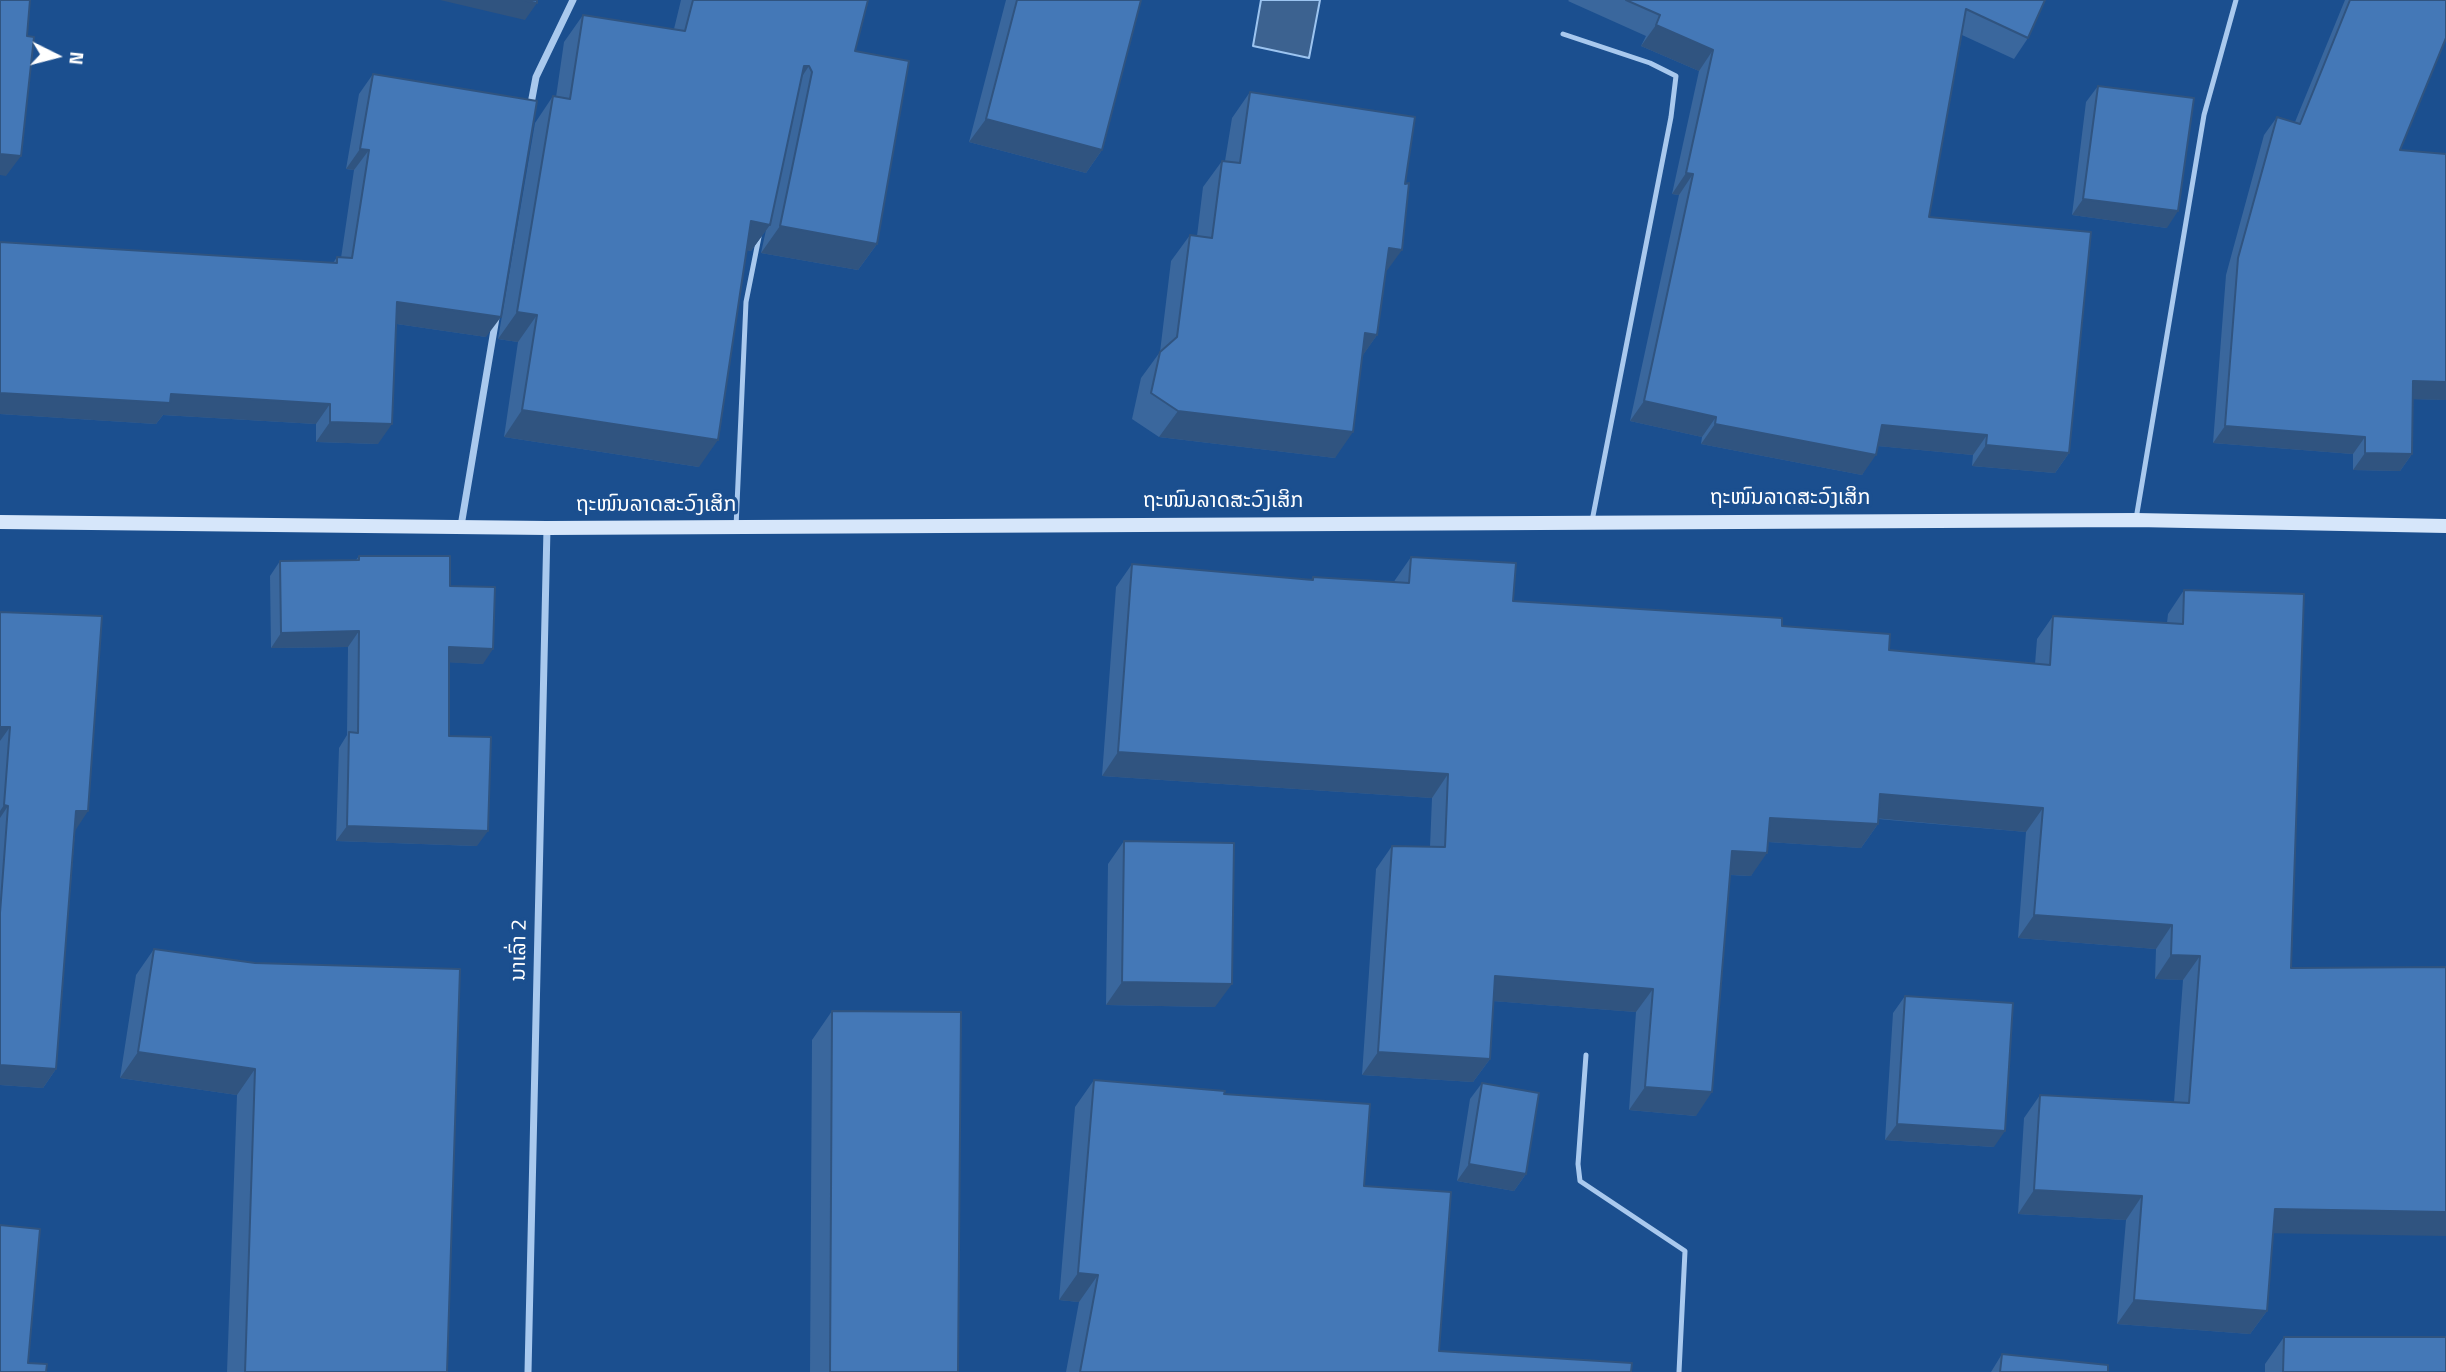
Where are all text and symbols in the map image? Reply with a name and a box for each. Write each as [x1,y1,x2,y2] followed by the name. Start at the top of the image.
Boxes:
[21,21,91,91] north arrow
[62,50,92,66] text: N
[1710,486,1870,512] street label: ຖະໜົນລາດສະວົງເສິກ
[1143,489,1303,515] street label: ຖະໜົນລາດສະວົງເສິກ
[576,493,736,519] street label: ຖະໜົນລາດສະວົງເສິກ
[507,919,533,981] street label: ນາເລົ່າ 2

